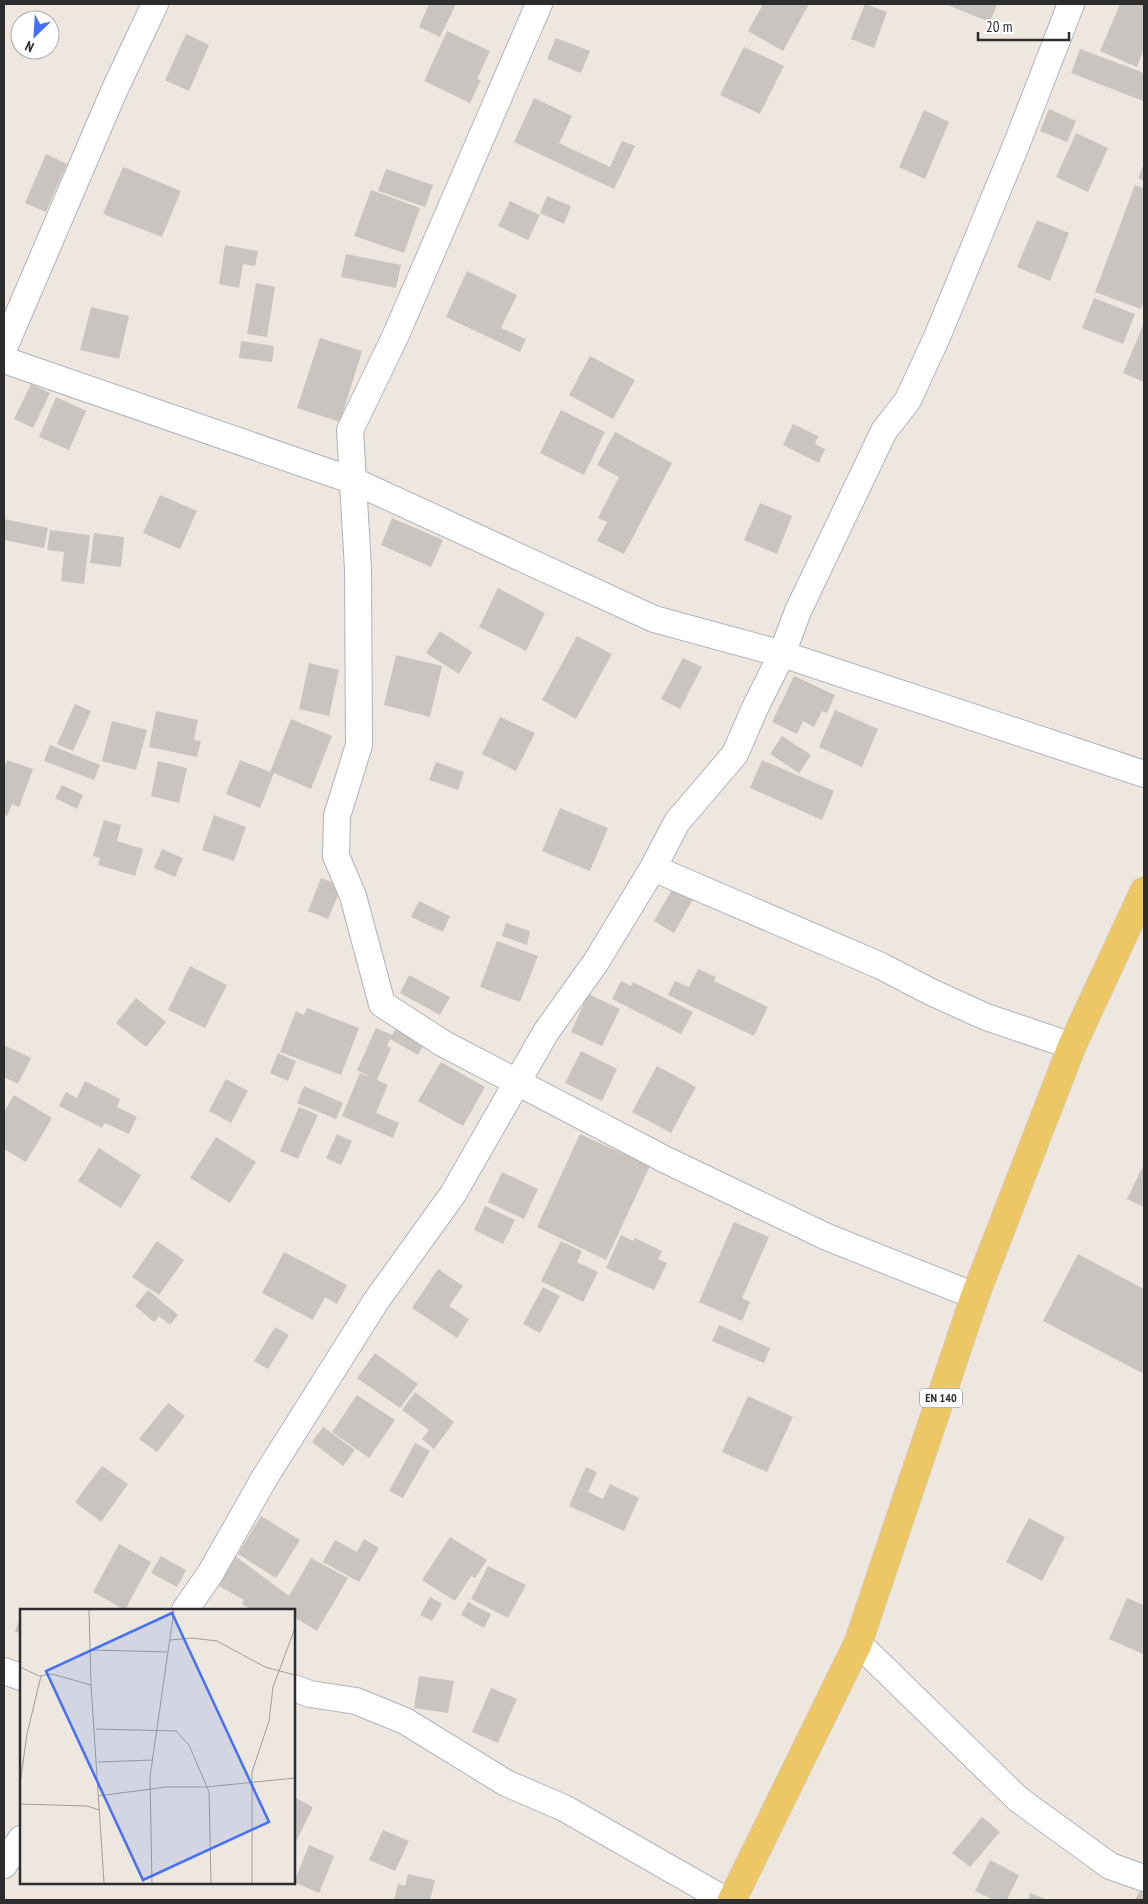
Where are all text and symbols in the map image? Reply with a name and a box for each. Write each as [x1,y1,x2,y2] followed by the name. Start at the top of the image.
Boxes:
[10,10,60,60] north arrow
[978,10,1069,42] scale bar
[986,17,1012,36] text: 20 m
[22,37,37,57] text: N
[920,1389,962,1408] road number: EN 140
[20,1609,295,1884] inset map

